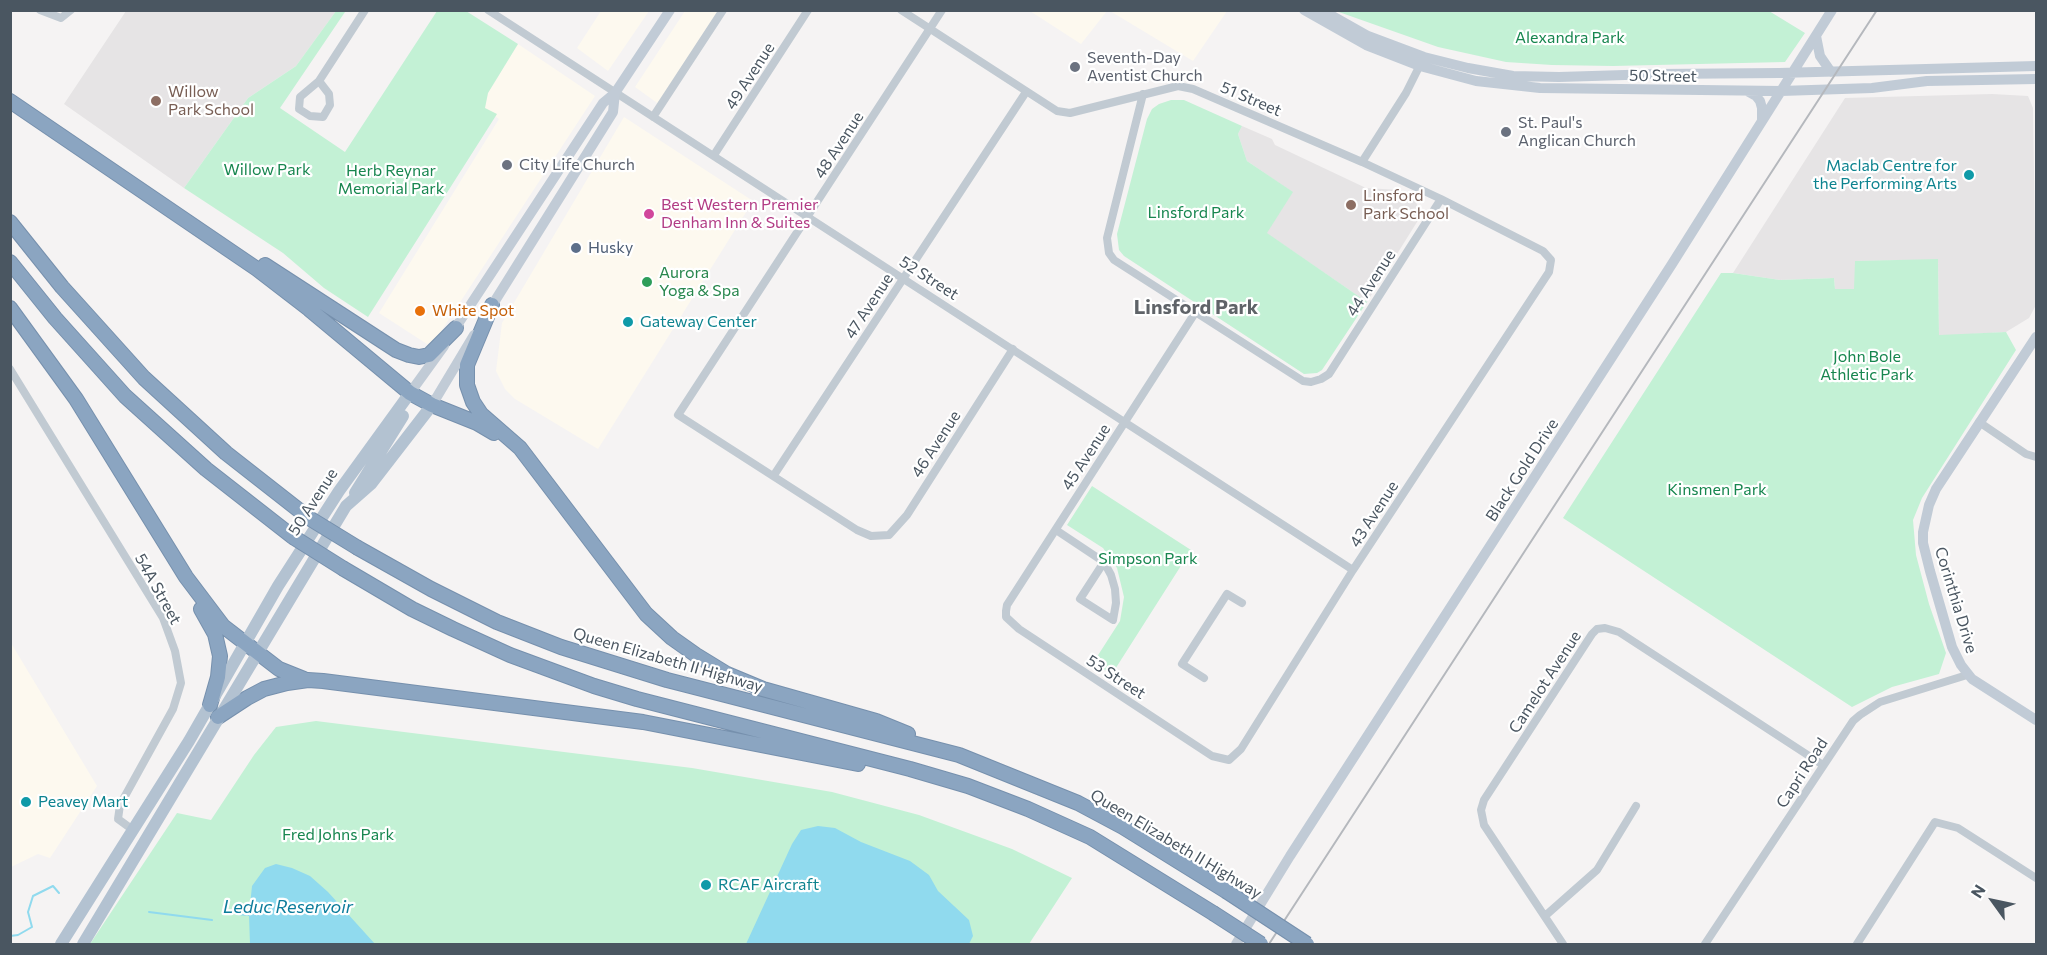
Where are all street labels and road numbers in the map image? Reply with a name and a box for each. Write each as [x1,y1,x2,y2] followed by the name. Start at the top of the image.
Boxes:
[721,39,779,113] street label: 49 Avenue
[1629,66,1697,86] street label: 50 Street
[1218,78,1284,120] street label: 51 Street
[810,108,868,182] street label: 48 Avenue
[1342,246,1400,320] street label: 44 Avenue
[896,252,962,304] street label: 52 Street
[841,270,897,342] street label: 47 Avenue
[907,407,965,481] street label: 46 Avenue
[1482,415,1562,525] street label: Black Gold Drive
[1057,420,1115,494] street label: 45 Avenue
[284,465,342,539] street label: 50 Avenue
[1345,477,1403,551] street label: 43 Avenue
[1931,545,1981,655] street label: Corinthia Drive
[131,550,185,628] street label: 54A Street
[571,624,765,696] street label: Queen Elizabeth II Highway
[1505,627,1585,737] street label: Camelot Avenue
[1083,651,1149,703] street label: 53 Street
[1772,734,1832,812] street label: Capri Road
[1087,785,1265,903] street label: Queen Elizabeth II Highway

